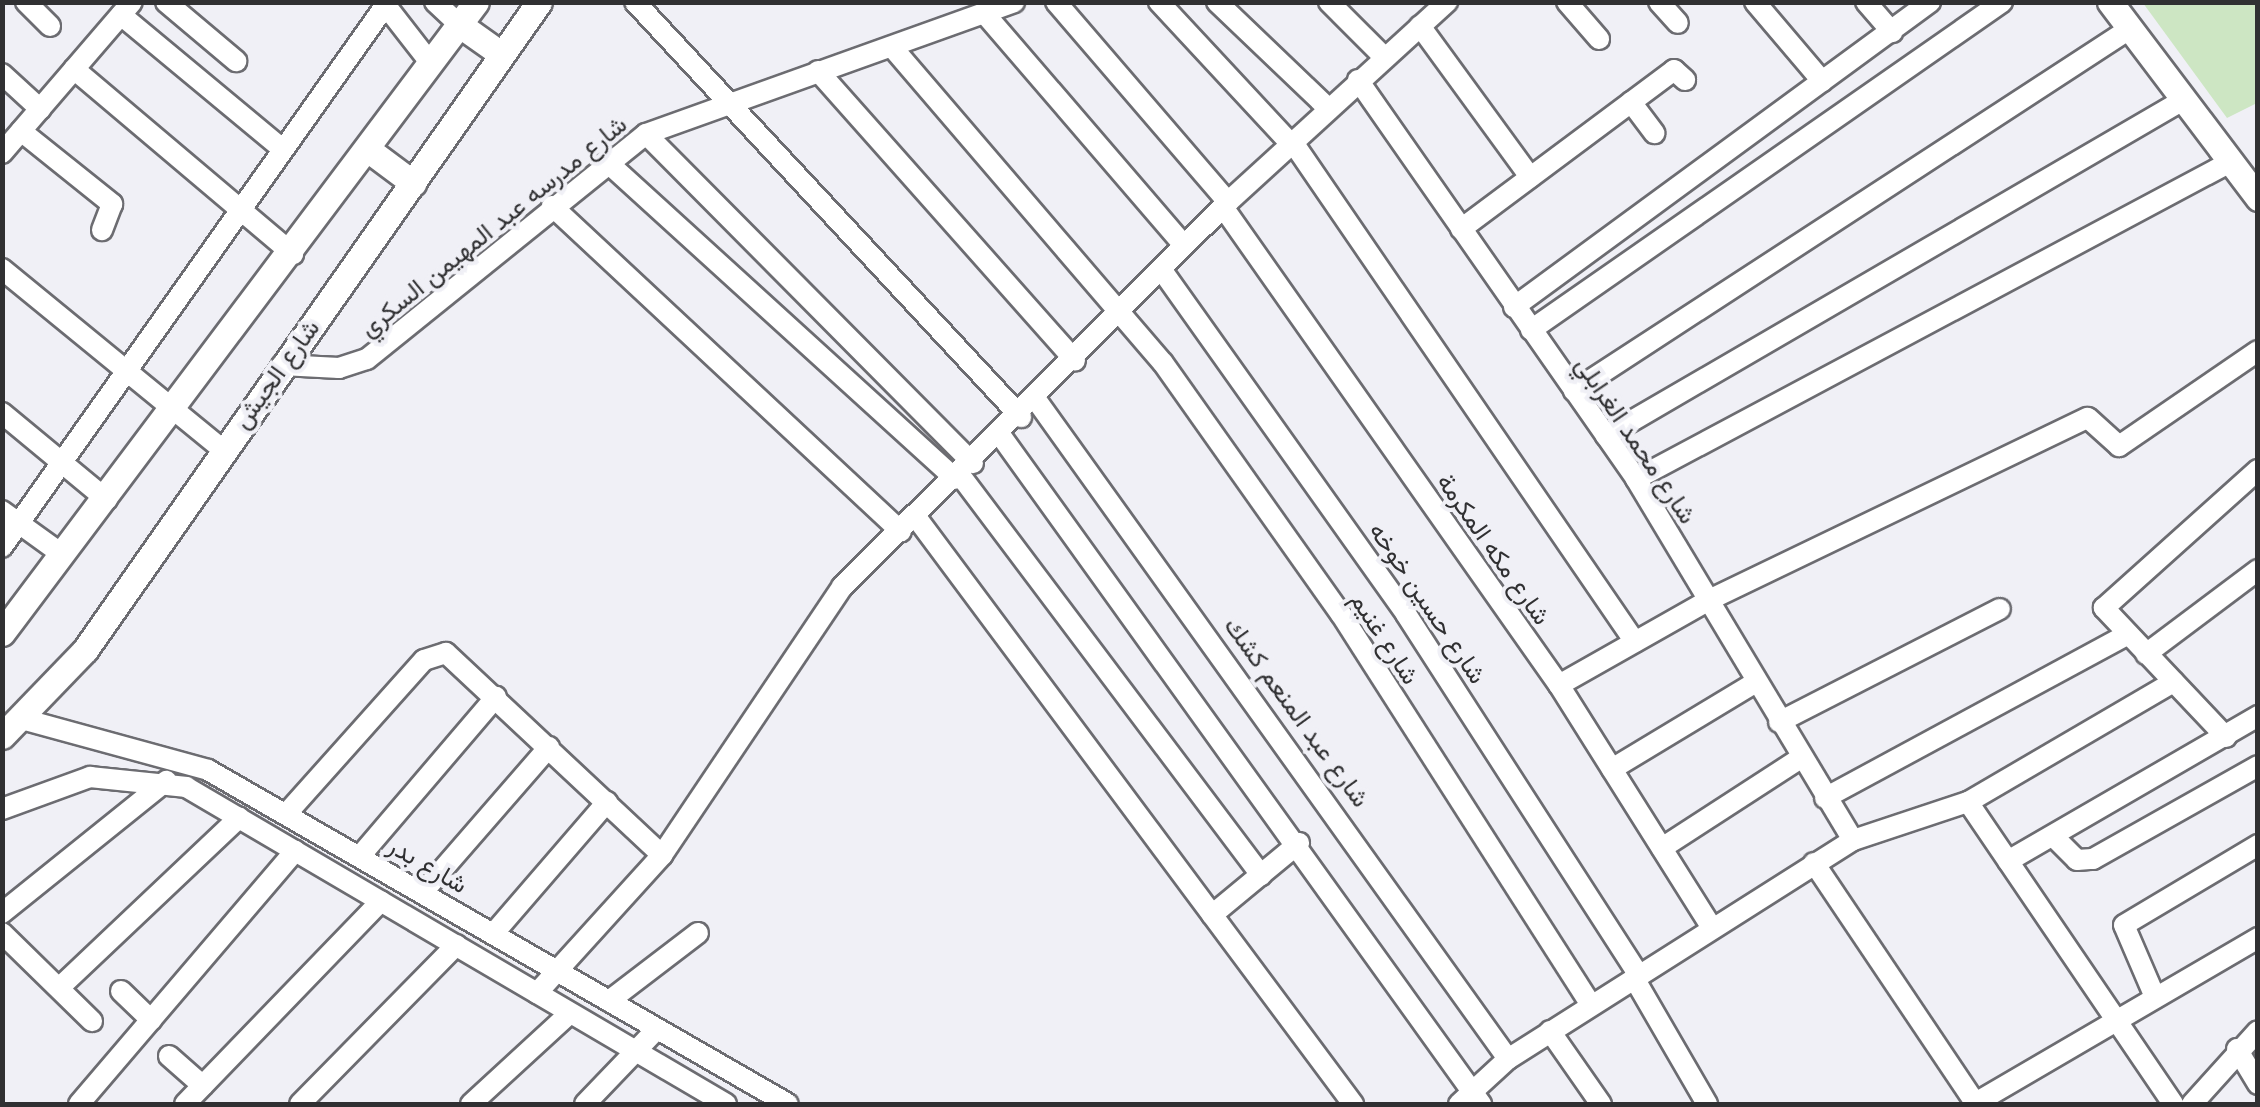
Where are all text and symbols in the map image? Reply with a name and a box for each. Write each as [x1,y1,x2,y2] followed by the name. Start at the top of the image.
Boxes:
[354,109,632,343] street label: شارع مدرسه عبد المهيمن السكري
[226,314,326,434] street label: شارع الجيش
[1569,351,1703,529] street label: شارع محمد الغرابلي
[1431,468,1557,630] street label: شارع مكه المكرمة
[1363,517,1493,689] street label: شارع حسين خوخه
[1344,586,1426,690] street label: شارع غنيم
[1218,611,1376,813] street label: شارع عبد المنعم كشك
[383,830,473,900] street label: شارع بدر

